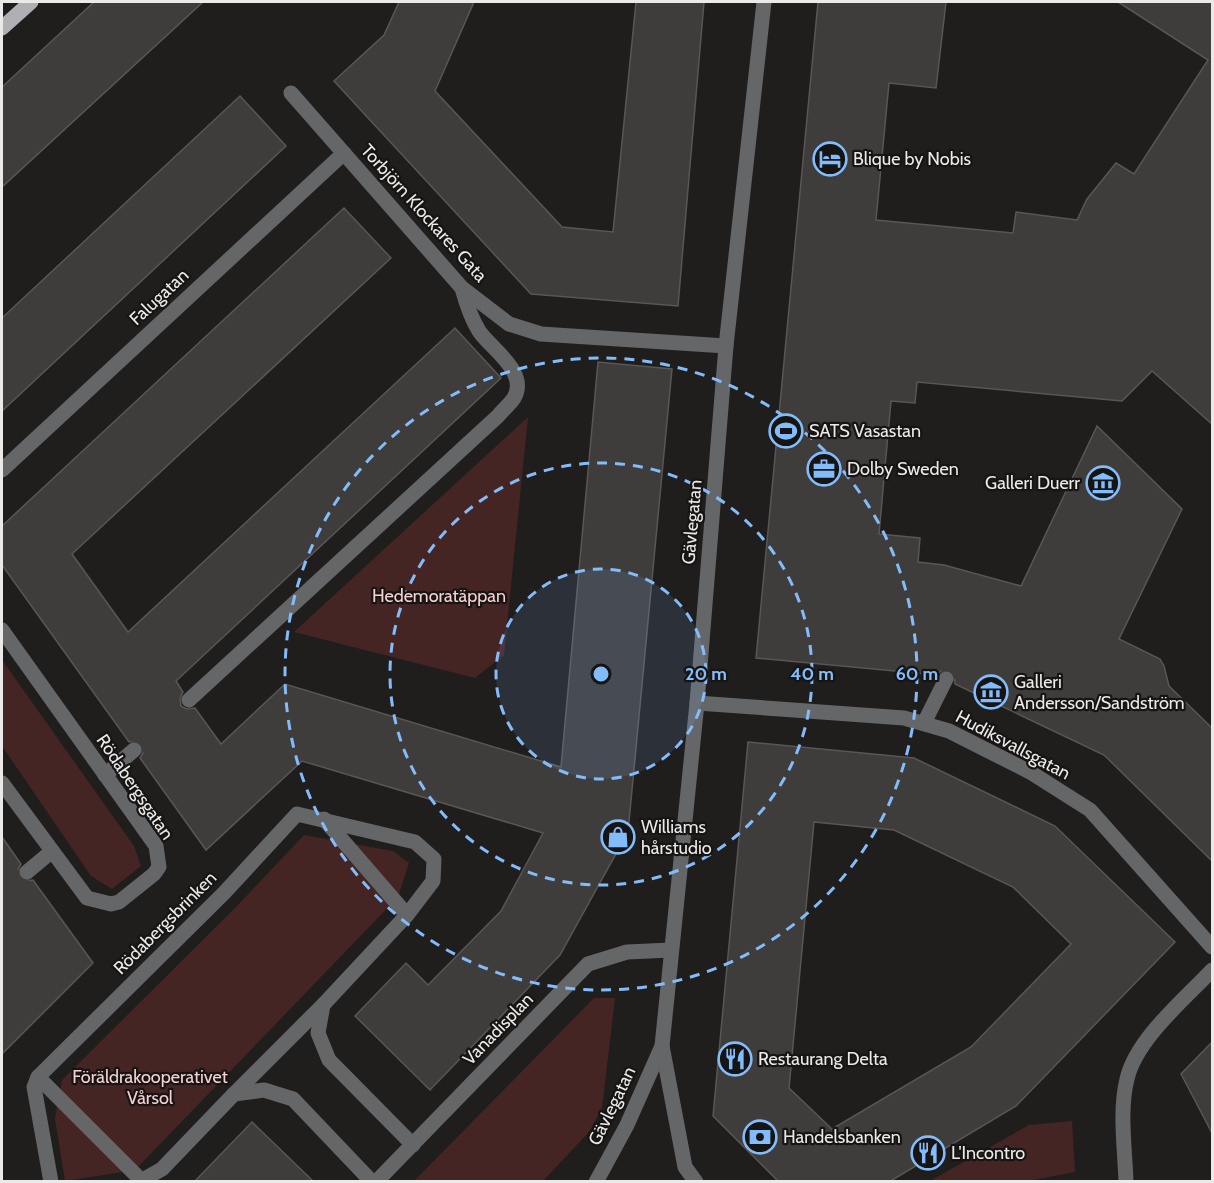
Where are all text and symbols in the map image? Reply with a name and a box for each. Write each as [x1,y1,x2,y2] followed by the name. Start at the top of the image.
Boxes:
[356,140,492,287] street label: Torbjörn Klockares Gata
[812,141,848,177] hotel icon: Blique by Nobis
[853,148,971,170] place label: Blique by Nobis
[125,264,193,330] street label: Falugatan
[768,413,804,449] sports icon: SATS Vasastan
[809,420,921,442] place label: SATS Vasastan
[806,451,842,487] office icon: Dolby Sweden
[847,458,959,480] place label: Dolby Sweden
[1085,465,1121,501] museum icon: Galleri Duerr
[985,472,1080,494] place label: Galleri Duerr
[677,479,707,565] street label: Gävlegatan
[372,585,506,607] park label: Hedemoratäppan
[685,663,727,685] text: 20 m
[790,663,834,685] text: 40 m
[896,663,938,685] text: 60 m
[591,664,611,684] centre of rings
[1014,671,1185,714] place label: Galleri Andersson/Sandström
[973,674,1009,710] museum icon: Galleri Andersson/Sandström
[952,706,1074,784] street label: Hudiksvallsgatan
[92,730,178,844] street label: Rödabergsgatan
[641,816,712,859] place label: Williams hårstudio
[600,819,636,855] shop icon: Williams hårstudio
[109,867,221,979] street label: Rödabergsbrinken
[458,988,538,1070] street label: Vanadisplan
[717,1041,753,1077] restaurant icon: Restaurang Delta
[758,1048,888,1070] place label: Restaurang Delta
[584,1063,640,1149] street label: Gävlegatan
[72,1066,228,1109] park label: Föräldrakooperativet Vårsol
[742,1119,778,1155] bank icon: Handelsbanken
[783,1126,901,1148] place label: Handelsbanken
[910,1135,946,1171] restaurant icon: L'Incontro
[951,1142,1025,1164] place label: L'Incontro

